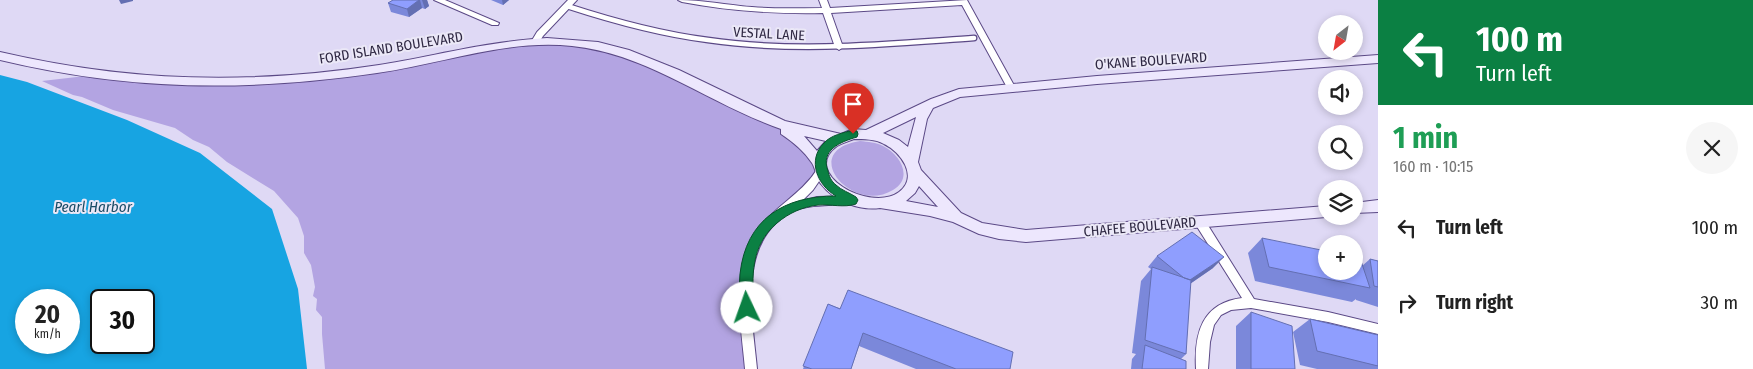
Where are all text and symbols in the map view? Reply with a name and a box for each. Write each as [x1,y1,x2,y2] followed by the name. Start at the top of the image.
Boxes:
[1318,15,1362,60] north arrow
[1318,15,1363,280] map controls
[1476,18,1563,60] text: 100 m
[1393,20,1458,85] icon: left
[733,24,806,44] street label: VESTAL LANE
[318,28,464,68] street label: FORD ISLAND BOULEVARD
[1094,49,1208,73] street label: O'KANE BOULEVARD
[1476,60,1552,87] text: Turn left
[1318,70,1363,115] button: sound
[832,83,874,134] pin
[839,90,867,118] icon: arrive
[1393,120,1458,156] text: 1 min
[1686,122,1738,174] button: close
[1318,125,1363,170] button: search
[1393,157,1473,176] text: 160 m · 10:15
[1318,180,1363,225] button: layers
[54,198,133,216] water label: Pearl Harbor
[1083,214,1197,240] street label: CHAFEE BOULEVARD
[1393,214,1421,242] icon: left
[1436,216,1503,239] text: Turn left
[1692,216,1738,239] text: 100 m
[1318,235,1363,280] button: +
[720,281,772,333] position arrow
[90,289,155,354] speed limit sign: 30
[1393,289,1421,317] icon: right
[1436,291,1513,314] text: Turn right
[1700,291,1738,314] text: 30 m
[35,300,60,330] text: 20
[34,327,61,341] text: km/h

